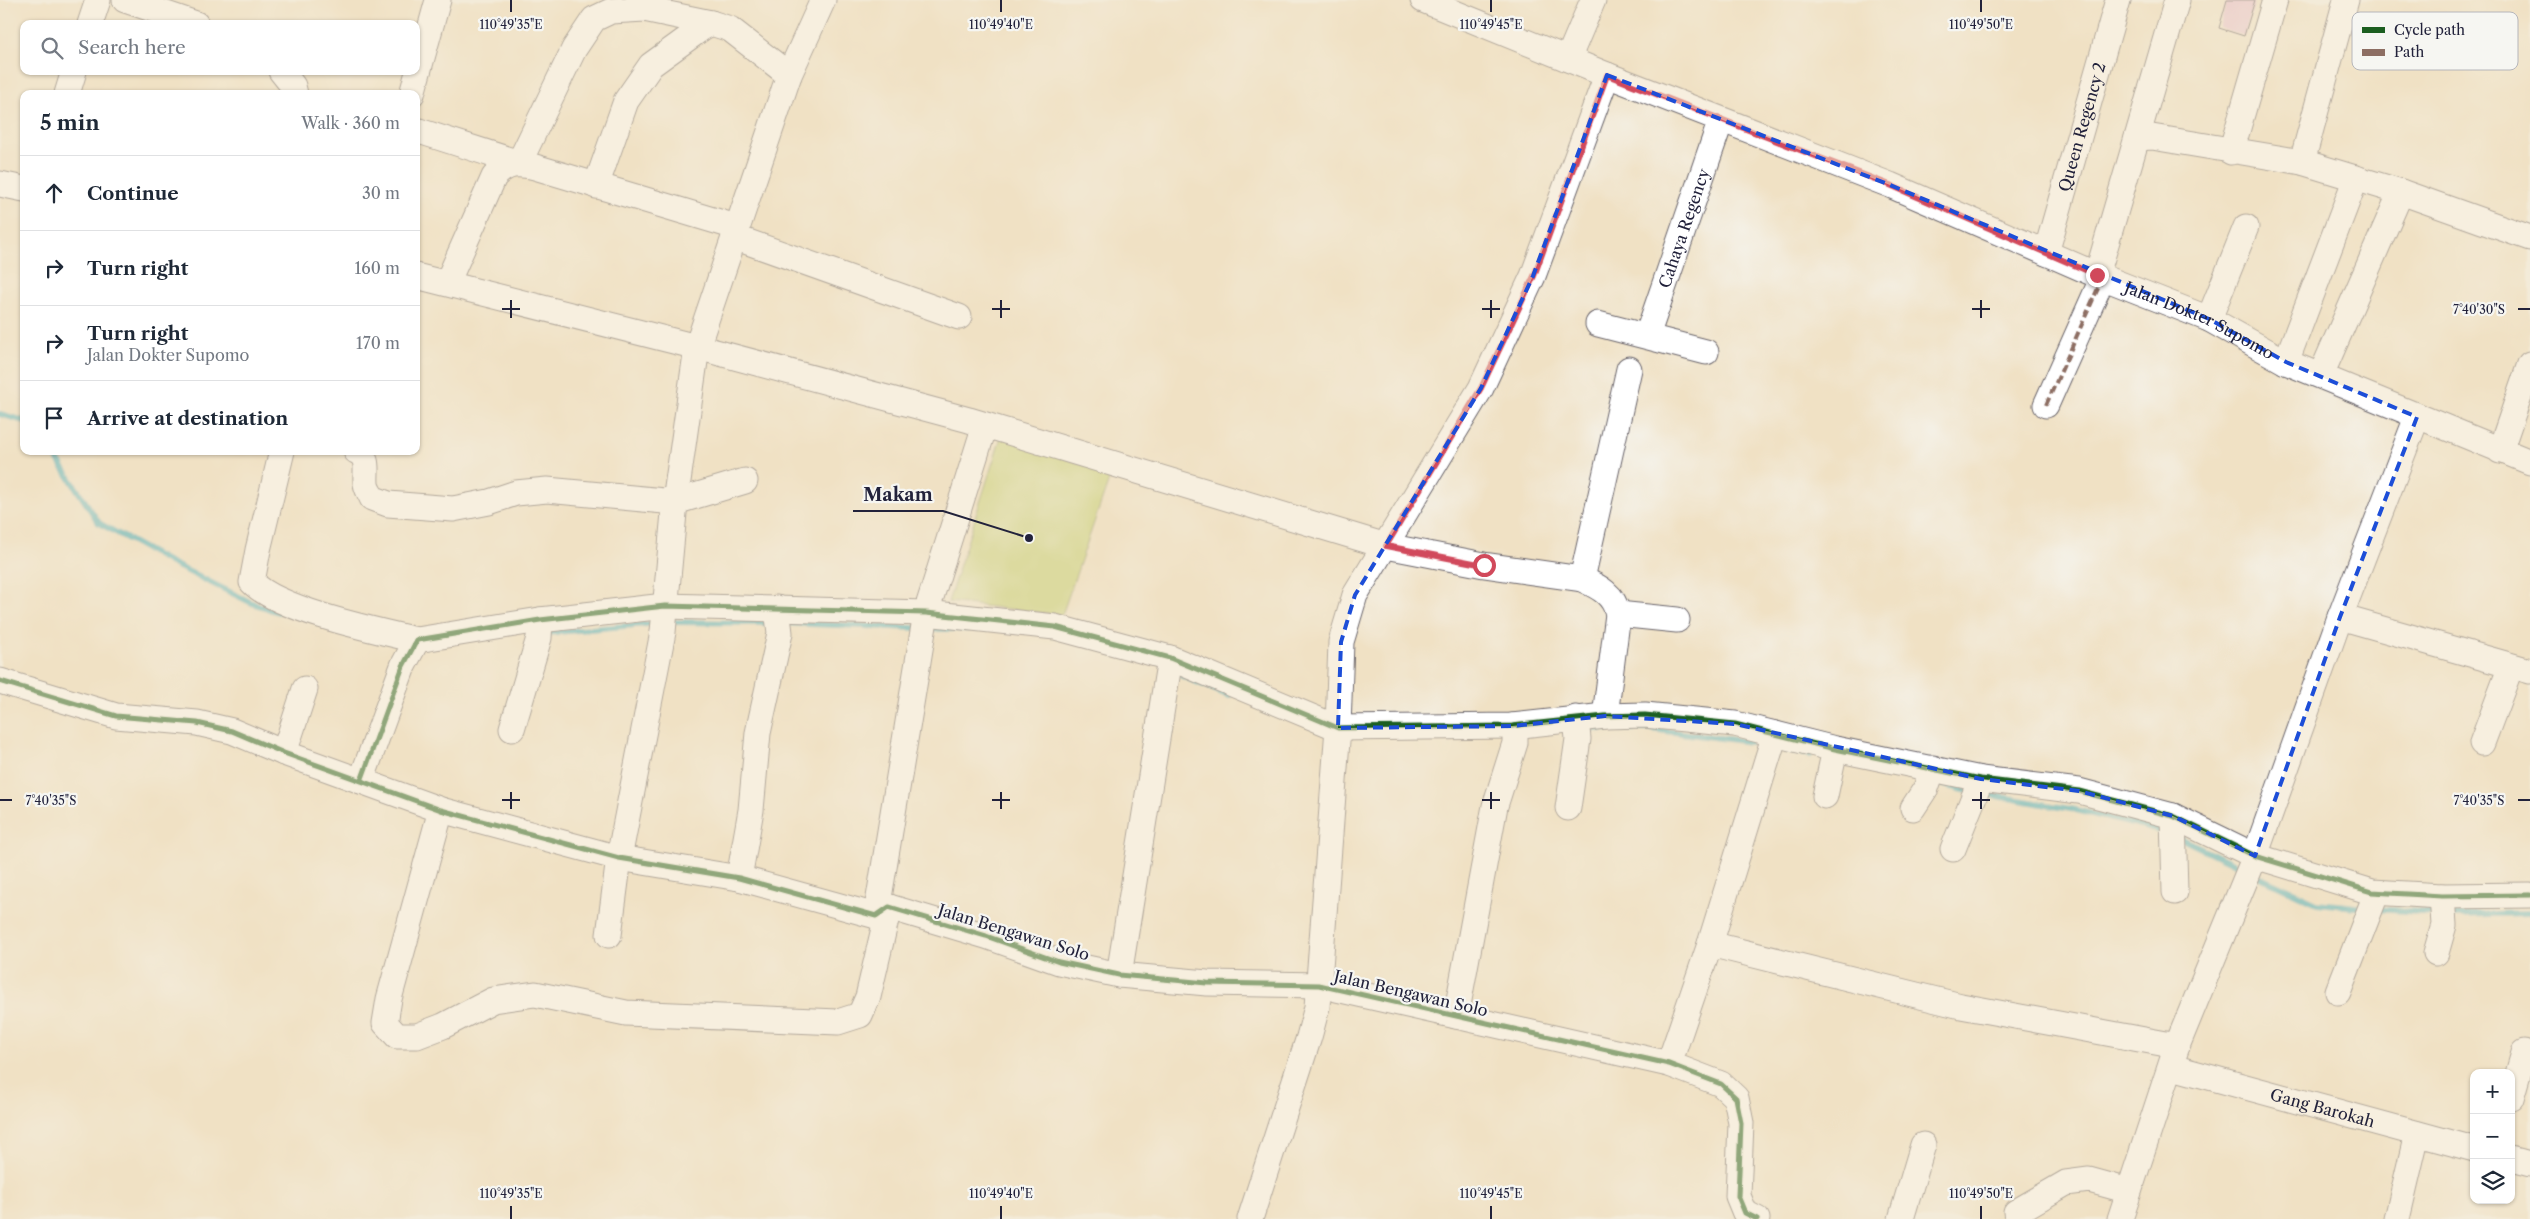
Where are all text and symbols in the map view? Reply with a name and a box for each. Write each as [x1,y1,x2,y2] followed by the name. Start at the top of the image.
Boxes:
[2352,12,2518,70] legend
[479,17,543,32] text: 110°49'35"E
[969,17,1033,32] text: 110°49'40"E
[1460,17,1522,32] text: 110°49'45"E
[1949,17,2013,32] text: 110°49'50"E
[20,20,420,75] search box
[2394,21,2465,39] text: Cycle path
[38,34,66,62] icon: search
[78,36,186,59] text: Search here
[2394,43,2424,61] text: Path
[2054,60,2110,194] street label: Queen Regency 2
[40,110,100,135] text: 5 min
[301,113,400,133] text: Walk · 360 m
[1654,165,1714,290] street label: Cahaya Regency
[40,179,68,207] icon: ahead
[87,182,179,205] text: Continue
[362,183,400,203] text: 30 m
[40,254,68,282] icon: right
[87,257,188,280] text: Turn right
[355,258,400,278] text: 160 m
[2086,264,2109,287] route end
[2119,276,2278,363] street label: Jalan Dokter Supomo
[2453,302,2505,317] text: 7°40'30"S
[87,322,188,345] text: Turn right
[40,329,68,357] icon: right
[356,333,400,353] text: 170 m
[87,345,249,365] text: Jalan Dokter Supomo
[40,404,68,432] icon: arrive
[87,407,288,430] text: Arrive at destination
[853,478,943,511] callout: Makam
[863,484,933,506] text: Makam
[1473,554,1496,577] route start
[26,793,76,808] text: 7°40'35"S
[2454,793,2504,808] text: 7°40'35"S
[933,899,1092,965] street label: Jalan Bengawan Solo
[1329,965,1490,1020] street label: Jalan Bengawan Solo
[2470,1069,2515,1204] map controls
[2470,1069,2515,1114] button: +
[2268,1084,2377,1132] street label: Gang Barokah
[2470,1114,2515,1159] button: −
[2470,1159,2515,1204] button: layers
[479,1186,543,1201] text: 110°49'35"E
[969,1186,1033,1201] text: 110°49'40"E
[1460,1186,1522,1201] text: 110°49'45"E
[1949,1186,2013,1201] text: 110°49'50"E

